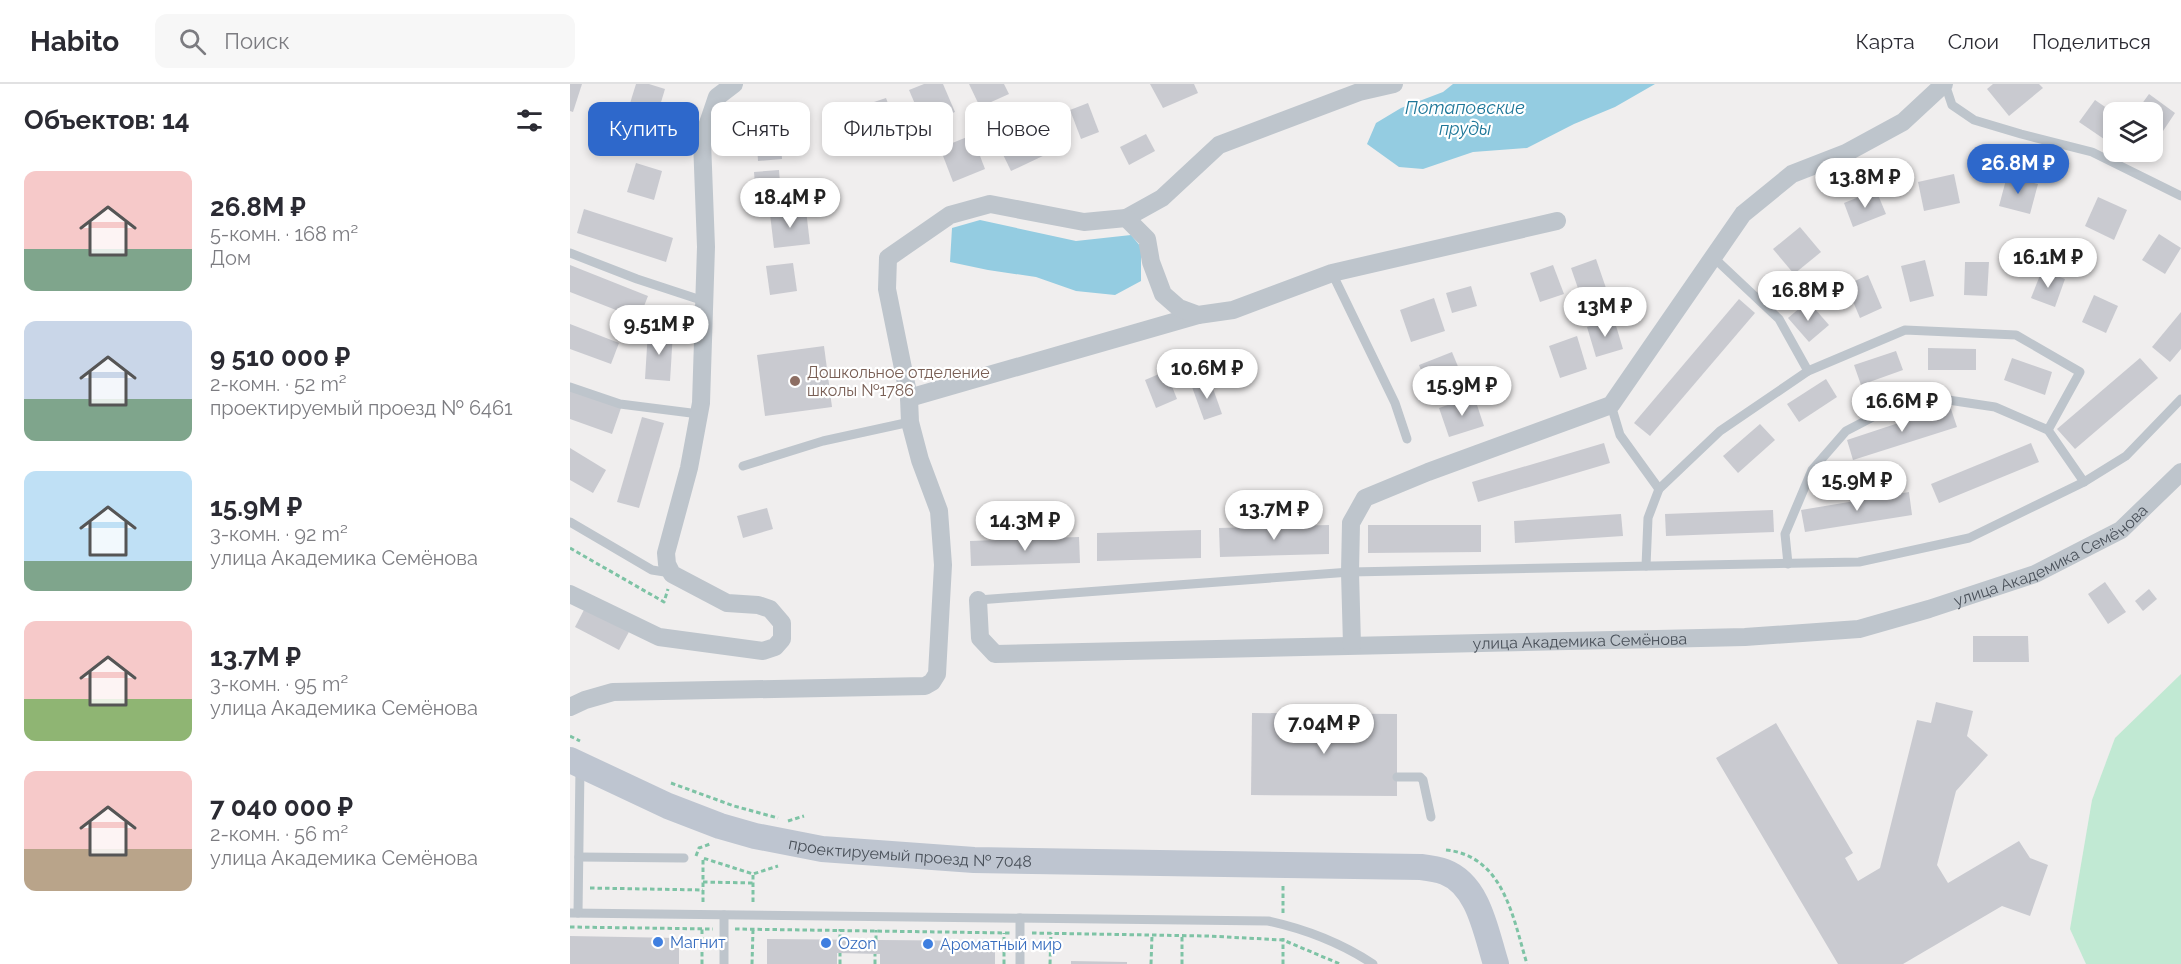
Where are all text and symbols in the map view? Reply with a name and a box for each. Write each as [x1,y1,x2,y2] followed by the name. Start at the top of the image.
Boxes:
[155,14,575,68] search box
[30,25,119,58] text: Habito
[176,25,209,58] icon: search
[224,28,290,54] text: Поиск
[1856,29,1915,54] text: Карта
[1948,29,1999,54] text: Слои
[2032,29,2151,54] text: Поделиться
[1405,97,1525,139] water label: Потаповские пруды
[588,102,699,156] chip: Купить
[711,102,810,156] chip: Снять
[822,102,953,156] chip: Фильтры
[965,102,1071,156] chip: Новое
[2103,102,2163,162] map controls
[2103,102,2163,162] button: layers
[513,104,546,137] icon: filters
[24,105,190,135] text: Объектов: 14
[1963,144,2073,195] pin: 26.8M ₽
[1981,151,2055,175] text: 26.8M ₽
[1810,158,1920,209] pin: 13.8M ₽
[1829,165,1901,189] text: 13.8M ₽
[735,178,845,229] pin: 18.4M ₽
[754,185,826,209] text: 18.4M ₽
[210,192,306,222] text: 26.8M ₽
[72,195,144,267] icon: home
[210,222,358,246] text: 5-комн. · 168 m²
[1993,238,2103,289] pin: 16.1M ₽
[2013,245,2083,269] text: 16.1M ₽
[210,246,251,270] text: Дом
[1753,271,1863,322] pin: 16.8M ₽
[1772,278,1844,302] text: 16.8M ₽
[1563,287,1647,338] pin: 13M ₽
[1578,294,1632,318] text: 13M ₽
[604,305,714,356] pin: 9.51M ₽
[624,312,694,336] text: 9.51M ₽
[210,342,350,372] text: 9 510 000 ₽
[72,345,144,417] icon: home
[1152,349,1262,400] pin: 10.6M ₽
[1171,356,1243,380] text: 10.6M ₽
[807,363,990,400] place label: Дошкольное отделение школы №1786
[1407,366,1517,417] pin: 15.9M ₽
[210,372,347,396] text: 2-комн. · 52 m²
[1427,373,1497,397] text: 15.9M ₽
[788,374,802,388] marker: Дошкольное отделение школы №1786
[1847,382,1957,433] pin: 16.6M ₽
[1866,389,1938,413] text: 16.6M ₽
[210,396,513,420] text: проектируемый проезд № 6461
[1802,461,1912,512] pin: 15.9M ₽
[1822,468,1892,492] text: 15.9M ₽
[1219,490,1329,541] pin: 13.7M ₽
[210,492,302,522] text: 15.9M ₽
[72,495,144,567] icon: home
[1239,497,1309,521] text: 13.7M ₽
[970,501,1080,552] pin: 14.3M ₽
[1951,501,2151,610] street label: улица Академика Семёнова
[990,508,1060,532] text: 14.3M ₽
[210,522,348,546] text: 3-комн. · 92 m²
[210,546,478,570] text: улица Академика Семёнова
[1472,629,1687,653] street label: улица Академика Семёнова
[210,642,301,672] text: 13.7M ₽
[72,645,144,717] icon: home
[210,672,348,696] text: 3-комн. · 95 m²
[210,696,478,720] text: улица Академика Семёнова
[1269,704,1379,755] pin: 7.04M ₽
[1288,711,1360,735] text: 7.04M ₽
[210,792,353,822] text: 7 040 000 ₽
[72,795,144,867] icon: home
[210,822,348,846] text: 2-комн. · 56 m²
[787,834,1032,871] street label: проектируемый проезд № 7048
[210,846,478,870] text: улица Академика Семёнова
[670,933,726,952] place label: Магнит
[838,934,877,953] place label: Ozon
[651,935,665,949] marker: Магнит
[940,935,1062,954] place label: Ароматный мир
[819,936,833,950] marker: Ozon
[921,937,935,951] marker: Ароматный мир

